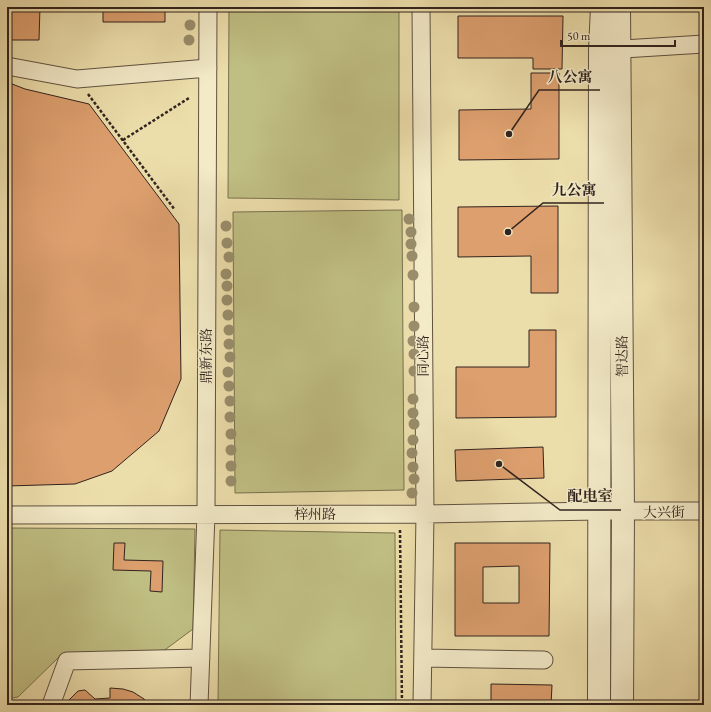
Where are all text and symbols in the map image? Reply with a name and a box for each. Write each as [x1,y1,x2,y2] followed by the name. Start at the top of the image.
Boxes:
[561,22,675,48] scale bar
[567,28,591,44] text: 50 m
[539,63,600,90] callout: 八公寓
[547,67,593,86] text: 八公寓
[543,176,604,203] callout: 九公寓
[551,180,597,199] text: 九公寓
[197,328,215,384] street label: 鼎新东路
[414,335,432,377] street label: 同心路
[613,335,631,377] street label: 智达路
[560,483,621,510] callout: 配电室
[567,486,613,505] text: 配电室
[643,503,685,521] street label: 大兴街
[294,505,336,523] street label: 梓州路

